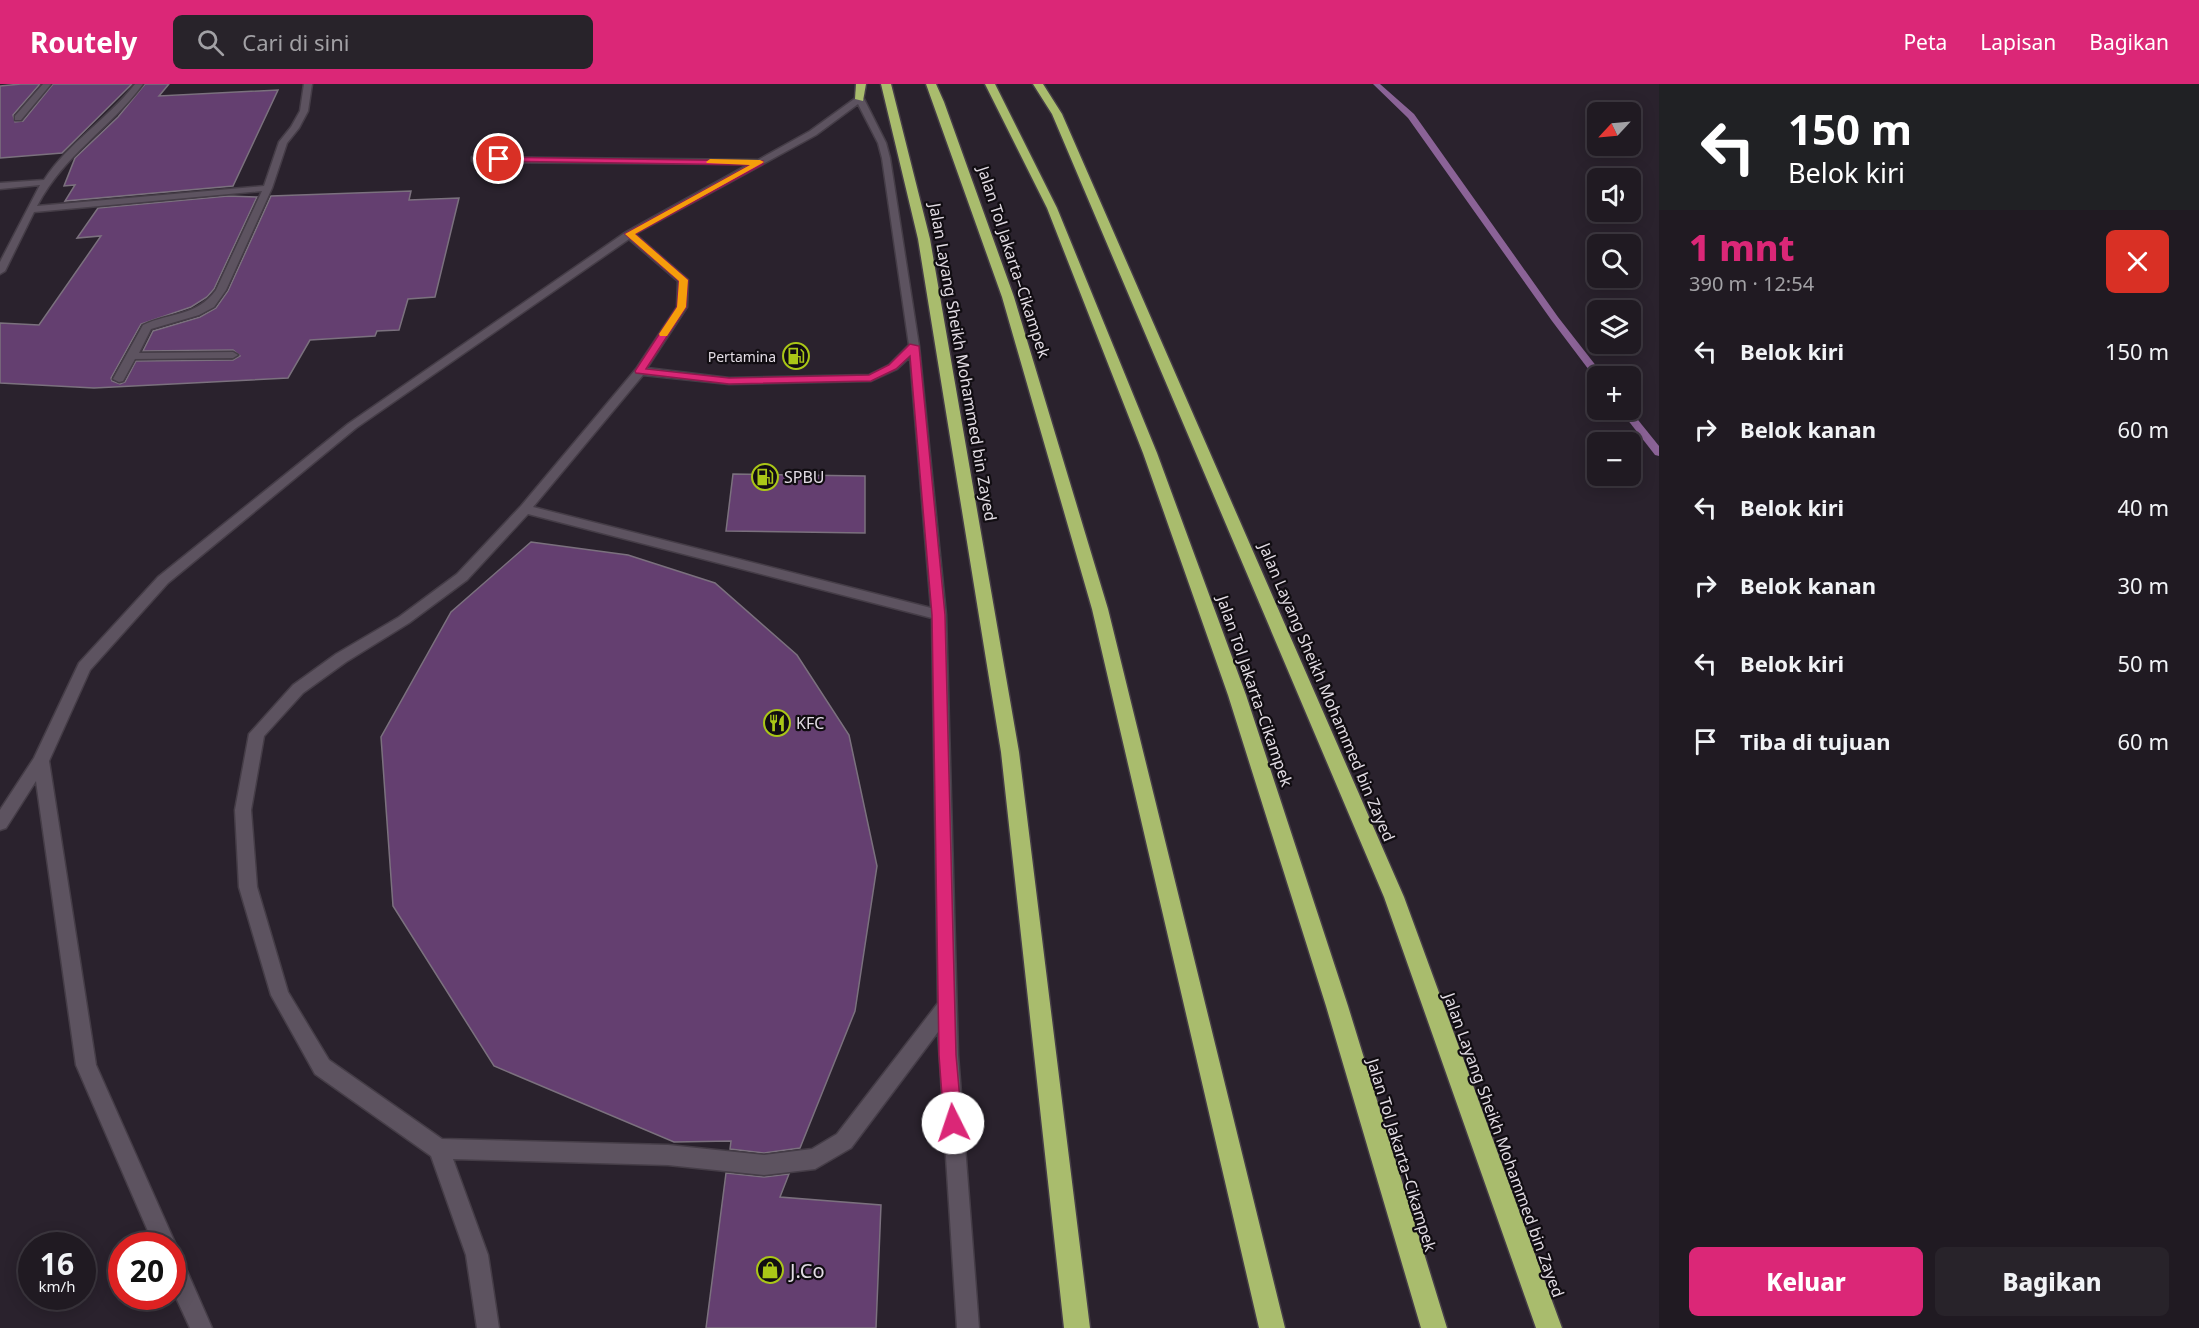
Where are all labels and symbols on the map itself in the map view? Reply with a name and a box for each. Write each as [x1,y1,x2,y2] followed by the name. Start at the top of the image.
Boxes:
[1587,102,1641,156] north arrow
[473,133,524,184] pin
[972,161,1056,361] street label: Jalan Tol Jakarta–Cikampek
[924,199,1002,523] street label: Jalan Layang Sheikh Mohammed bin Zayed
[781,341,811,371] fuel station icon: Pertamina
[708,347,776,366] place label: Pertamina
[750,462,780,492] fuel station icon: SPBU
[784,466,825,488] place label: SPBU
[1253,537,1400,845] street label: Jalan Layang Sheikh Mohammed bin Zayed
[1211,591,1298,790] street label: Jalan Tol Jakarta–Cikampek
[762,708,792,738] restaurant icon: KFC
[796,712,824,734] place label: KFC
[1438,988,1569,1300] street label: Jalan Layang Sheikh Mohammed bin Zayed
[1362,1054,1442,1255] street label: Jalan Tol Jakarta–Cikampek
[921,1091,985,1155] position arrow
[108,1232,186,1310] speed limit sign: 20
[755,1255,785,1285] shop icon: J.Co
[788,1257,825,1284] place label: J.Co

